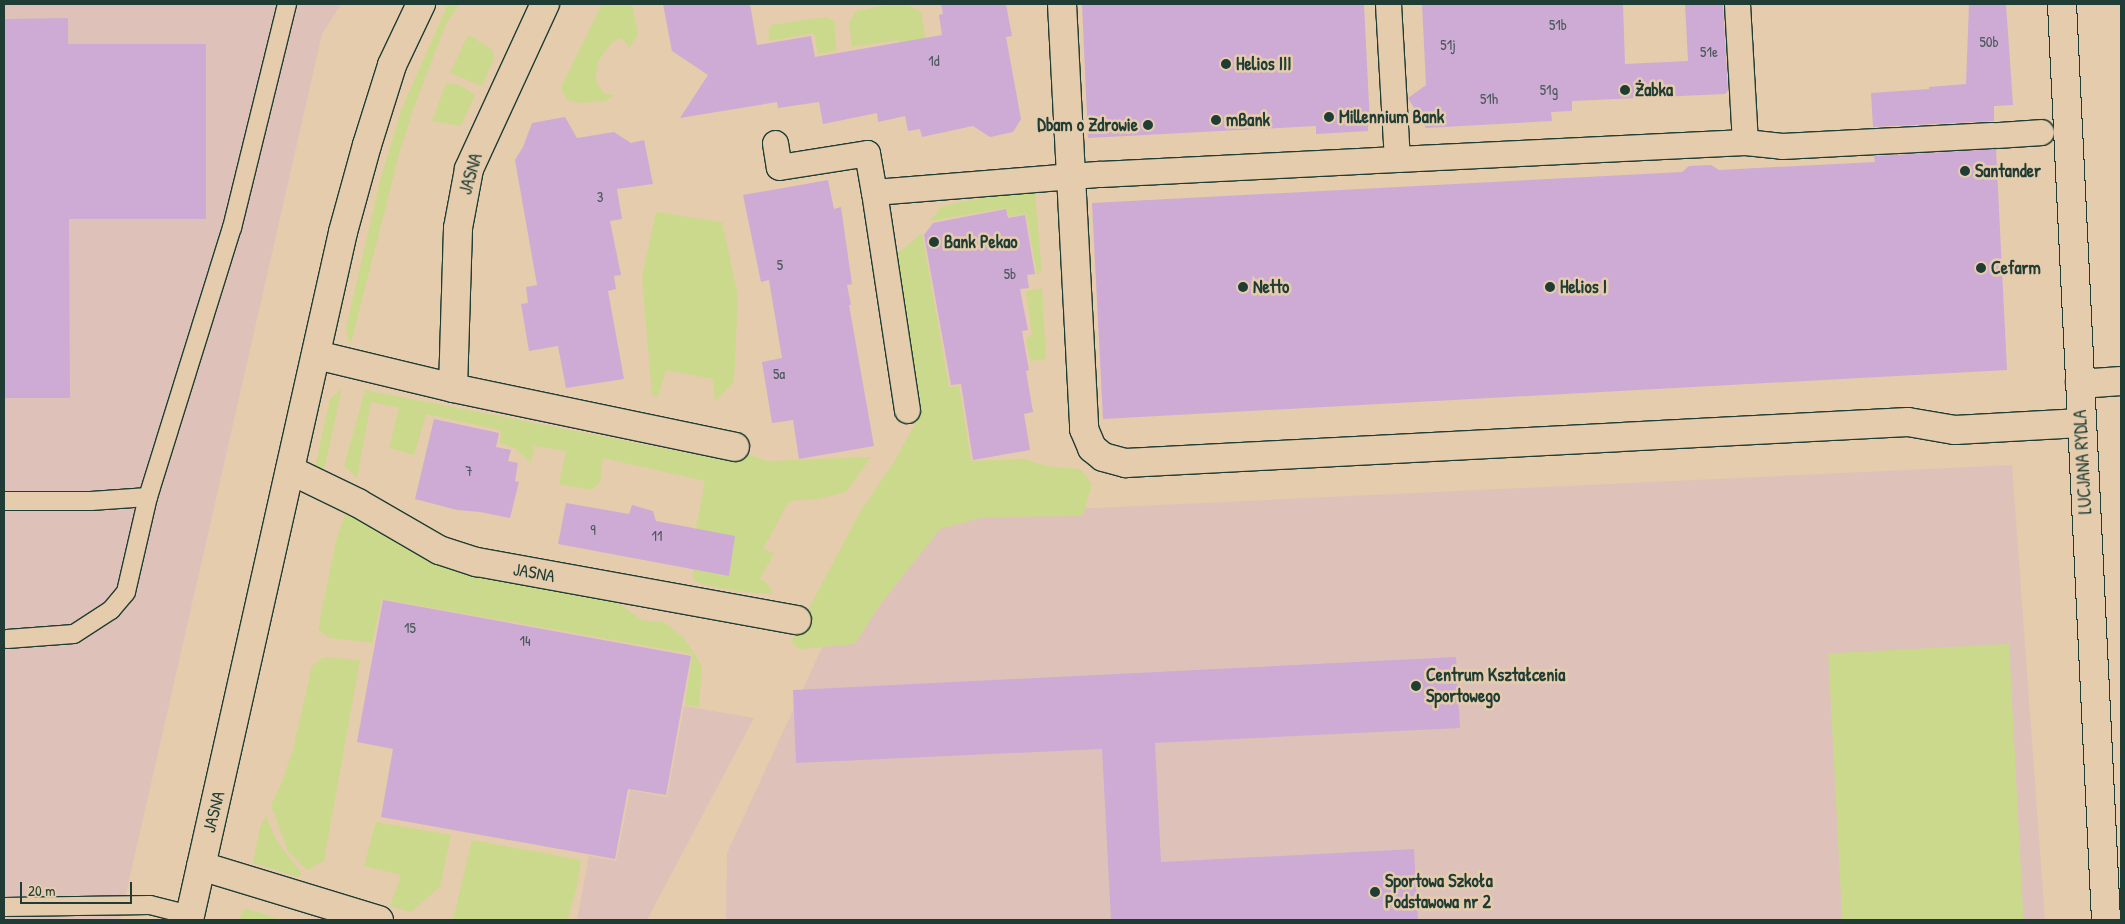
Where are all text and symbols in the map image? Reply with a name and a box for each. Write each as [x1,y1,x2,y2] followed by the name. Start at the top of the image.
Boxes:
[1549,16,1567,34] house number: 51b
[1979,33,1999,51] house number: 50b
[1440,36,1456,54] house number: 51j
[1700,43,1718,61] house number: 51e
[928,52,940,70] house number: 1d
[1236,53,1291,75] place label: Helios III
[1220,58,1232,70] marker: Helios III
[1635,79,1673,101] place label: Żabka
[1540,81,1558,99] house number: 51g
[1619,84,1631,96] marker: Żabka
[1480,90,1498,108] house number: 51h
[1339,106,1444,128] place label: Millennium Bank
[1226,109,1270,131] place label: mBank
[1323,111,1335,123] marker: Millennium Bank
[1037,114,1138,136] place label: Dbam o Zdrowie
[1210,114,1222,126] marker: mBank
[1142,119,1154,131] marker: Dbam o Zdrowie
[455,151,487,197] street label: JASNA
[1975,160,2041,182] place label: Santander
[1959,165,1971,177] marker: Santander
[597,188,603,206] house number: 3
[944,231,1018,253] place label: Bank Pekao
[928,236,940,248] marker: Bank Pekao
[777,256,783,274] house number: 5
[1991,257,2041,279] place label: Cefarm
[1975,262,1987,274] marker: Cefarm
[1004,265,1016,283] house number: 5b
[1253,276,1289,298] place label: Netto
[1560,276,1607,298] place label: Helios I
[1237,281,1249,293] marker: Netto
[1544,281,1556,293] marker: Helios I
[773,365,785,383] house number: 5a
[2069,409,2097,515] street label: LUCJANA RYDLA
[465,462,473,480] house number: 7
[590,521,596,539] house number: 9
[652,527,662,545] house number: 11
[511,559,557,587] street label: JASNA
[404,619,416,637] house number: 15
[519,632,531,650] house number: 14
[1426,665,1565,708] place label: Centrum Kształcenia Sportowego
[1410,680,1422,692] marker: Centrum Kształcenia Sportowego
[198,789,230,835] street label: JASNA
[1385,871,1493,914] place label: Sportowa Szkoła Podstawowa nr 2
[22,872,135,904] scale bar
[28,880,55,901] text: 20 m
[1369,886,1381,898] marker: Sportowa Szkoła Podstawowa nr 2

